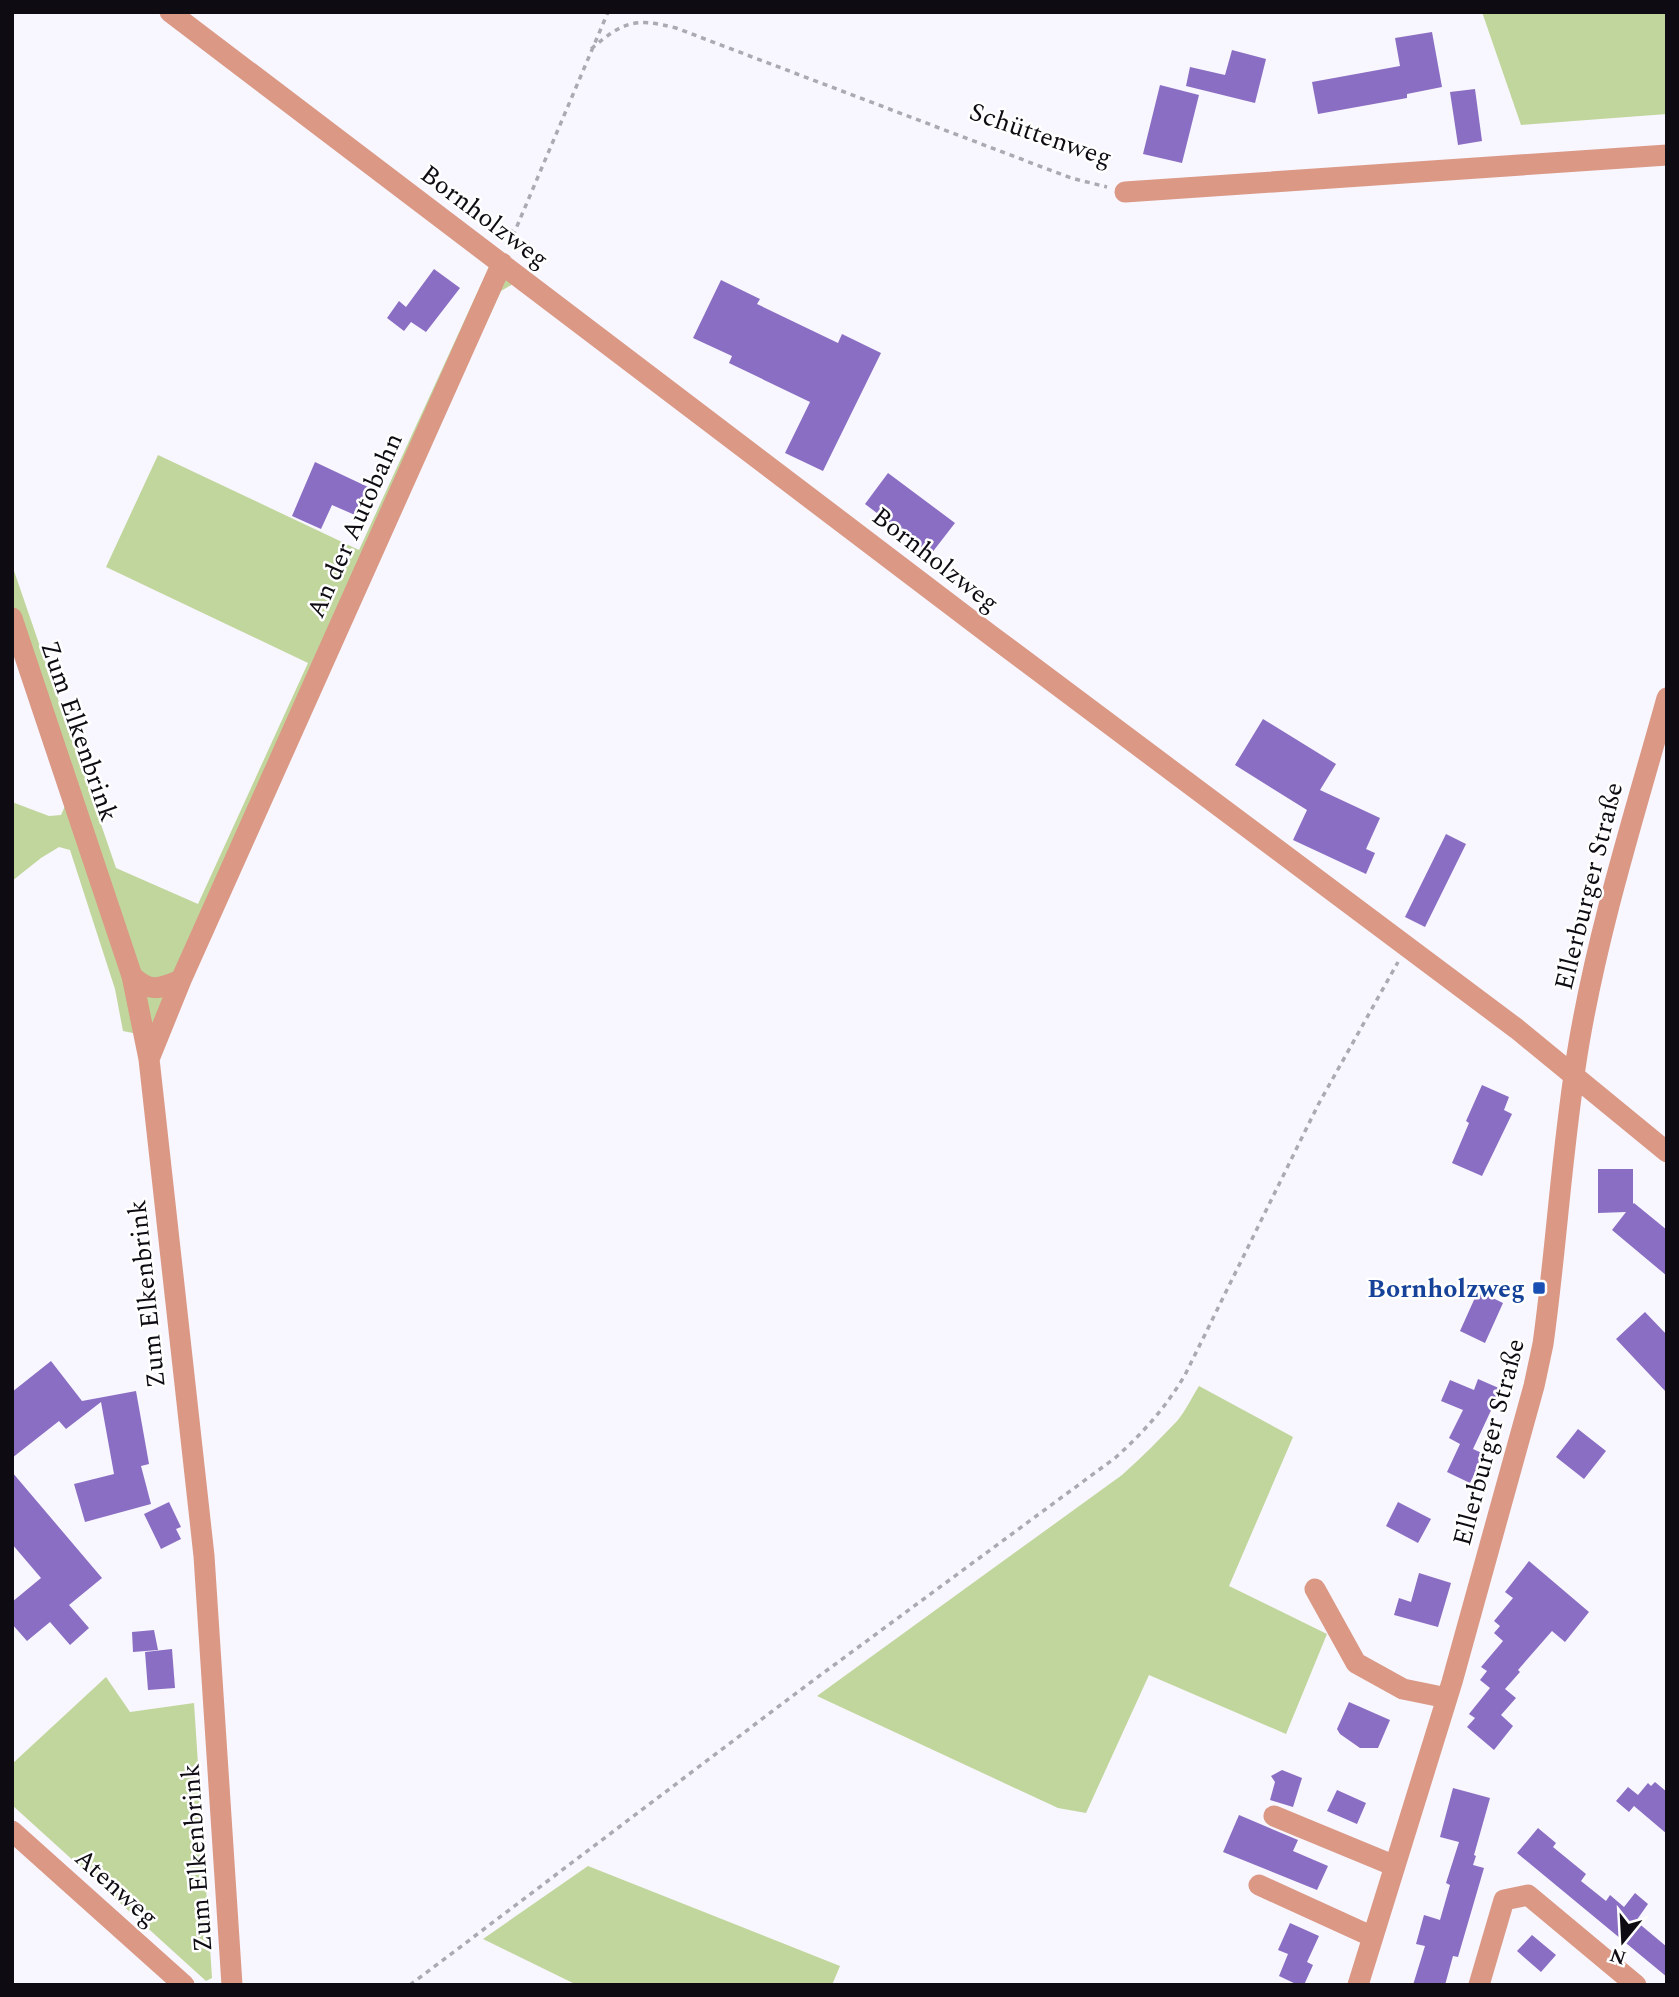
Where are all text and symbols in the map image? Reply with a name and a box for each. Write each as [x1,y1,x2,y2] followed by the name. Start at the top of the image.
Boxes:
[964,92,1118,178] street label: Schüttenweg
[411,155,557,279] street label: Bornholzweg
[296,426,414,625] street label: An der Autobahn
[863,497,1008,623] street label: Bornholzweg
[29,635,129,827] street label: Zum Elkenbrink
[1544,778,1634,994] street label: Ellerburger Straße
[117,1198,177,1390] street label: Zum Elkenbrink
[1367,1269,1525,1309] place label: Bornholzweg
[1531,1280,1547,1296] marker: Bornholzweg
[1442,1334,1536,1550] street label: Ellerburger Straße
[170,1762,224,1954] street label: Zum Elkenbrink
[65,1839,168,1937] street label: Atenweg
[1588,1906,1658,1976] north arrow
[1606,1940,1630,1972] text: N

